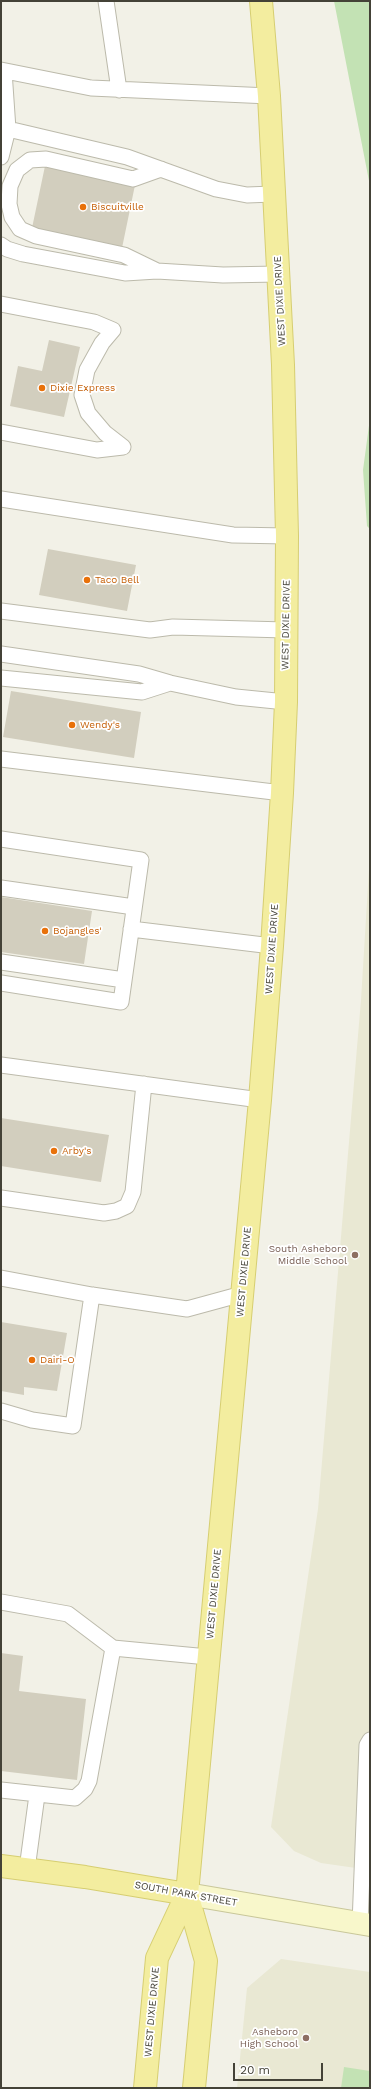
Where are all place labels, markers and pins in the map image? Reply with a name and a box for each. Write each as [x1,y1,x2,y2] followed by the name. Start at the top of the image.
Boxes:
[91,201,144,213] place label: Biscuitville
[78,202,88,212] marker: Biscuitville
[50,382,115,394] place label: Dixie Express
[37,383,47,393] marker: Dixie Express
[95,574,139,586] place label: Taco Bell
[82,575,92,585] marker: Taco Bell
[80,719,120,731] place label: Wendy's
[67,720,77,730] marker: Wendy's
[53,925,102,937] place label: Bojangles'
[40,926,50,936] marker: Bojangles'
[62,1145,91,1157] place label: Arby's
[49,1146,59,1156] marker: Arby's
[269,1243,347,1266] place label: South Asheboro Middle School
[350,1250,360,1260] marker: South Asheboro Middle School
[40,1354,75,1366] place label: Dairi-O
[27,1355,37,1365] marker: Dairi-O
[240,2026,298,2050] place label: Asheboro High School
[301,2033,311,2043] marker: Asheboro High School

